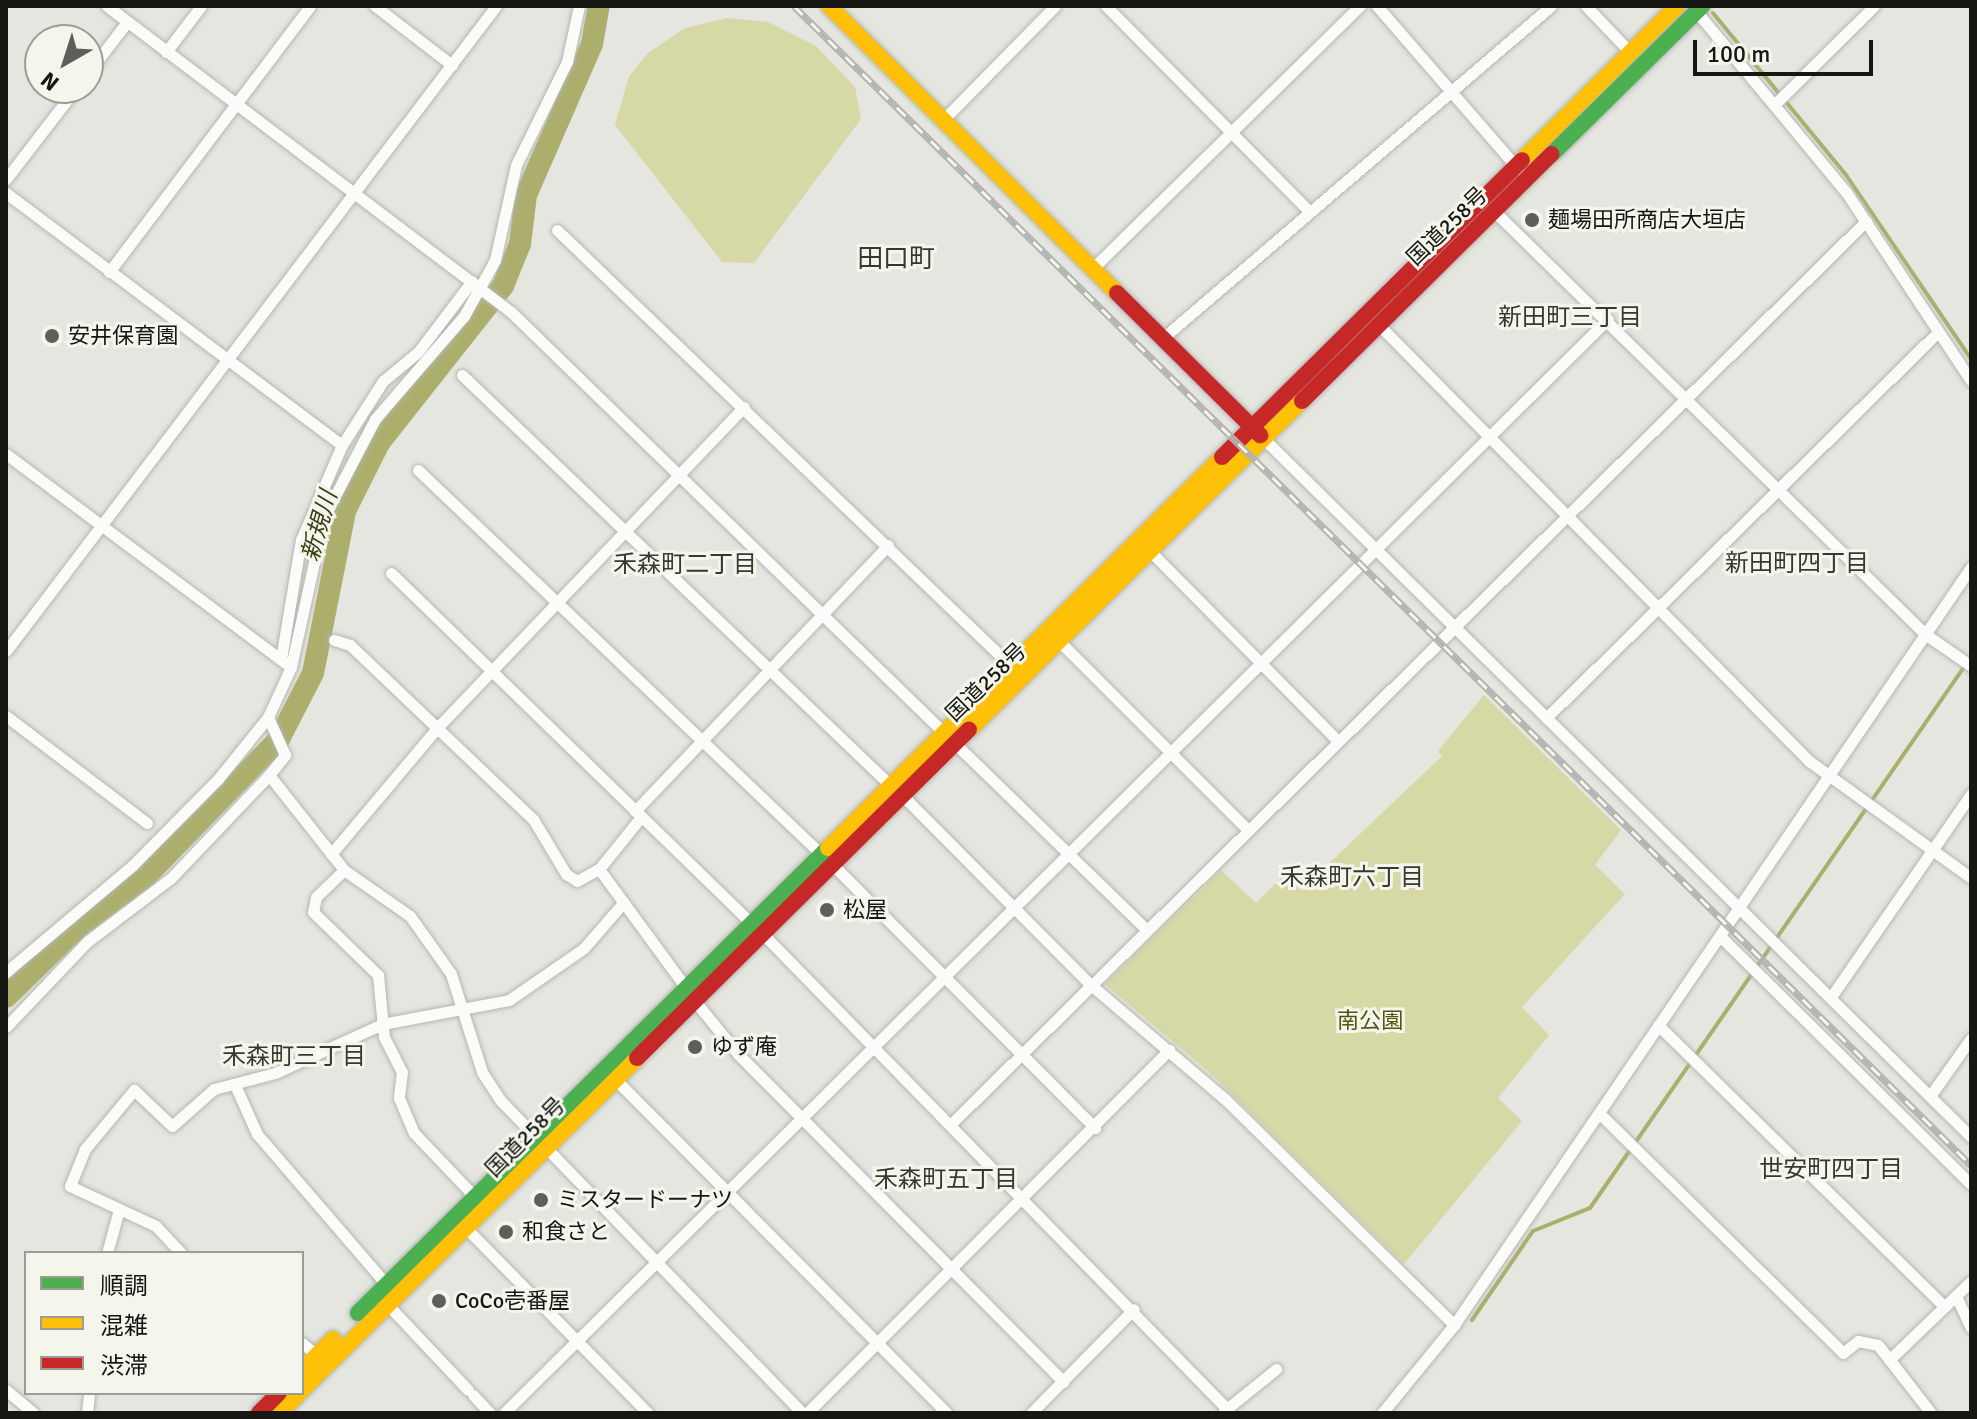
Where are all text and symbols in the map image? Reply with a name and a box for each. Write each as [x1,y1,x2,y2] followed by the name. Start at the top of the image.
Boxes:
[24,24,104,104] north arrow
[1697,24,1877,74] scale bar
[1707,39,1770,69] text: 100 m
[35,66,64,97] text: N
[1401,181,1493,271] street label: 国道258号
[1548,207,1746,233] place label: 麺場田所商店大垣店
[1523,211,1541,229] marker: 麺場田所商店大垣店
[857,244,935,276] district label: 田口町
[1498,304,1642,332] district label: 新田町三丁目
[68,323,178,349] place label: 安井保育園
[43,327,61,345] marker: 安井保育園
[296,487,344,565] water label: 新規川
[1725,550,1869,578] district label: 新田町四丁目
[613,551,757,579] district label: 禾森町二丁目
[940,637,1032,727] street label: 国道258号
[1280,864,1424,892] district label: 禾森町六丁目
[843,897,887,923] place label: 松屋
[818,901,836,919] marker: 松屋
[1337,1008,1403,1034] park label: 南公園
[711,1034,777,1060] place label: ゆず庵
[686,1038,704,1056] marker: ゆず庵
[222,1043,366,1071] district label: 禾森町三丁目
[480,1092,570,1182] street label: 国道258号
[1759,1156,1903,1184] district label: 世安町四丁目
[874,1166,1018,1194] district label: 禾森町五丁目
[557,1187,733,1213] place label: ミスタードーナツ
[532,1191,550,1209] marker: ミスタードーナツ
[522,1219,610,1245] place label: 和食さと
[497,1223,515,1241] marker: 和食さと
[24,1251,304,1395] legend
[100,1271,148,1301] text: 順調
[455,1288,570,1314] place label: CoCo壱番屋
[430,1292,448,1310] marker: CoCo壱番屋
[100,1311,148,1341] text: 混雑
[100,1351,148,1381] text: 渋滞

